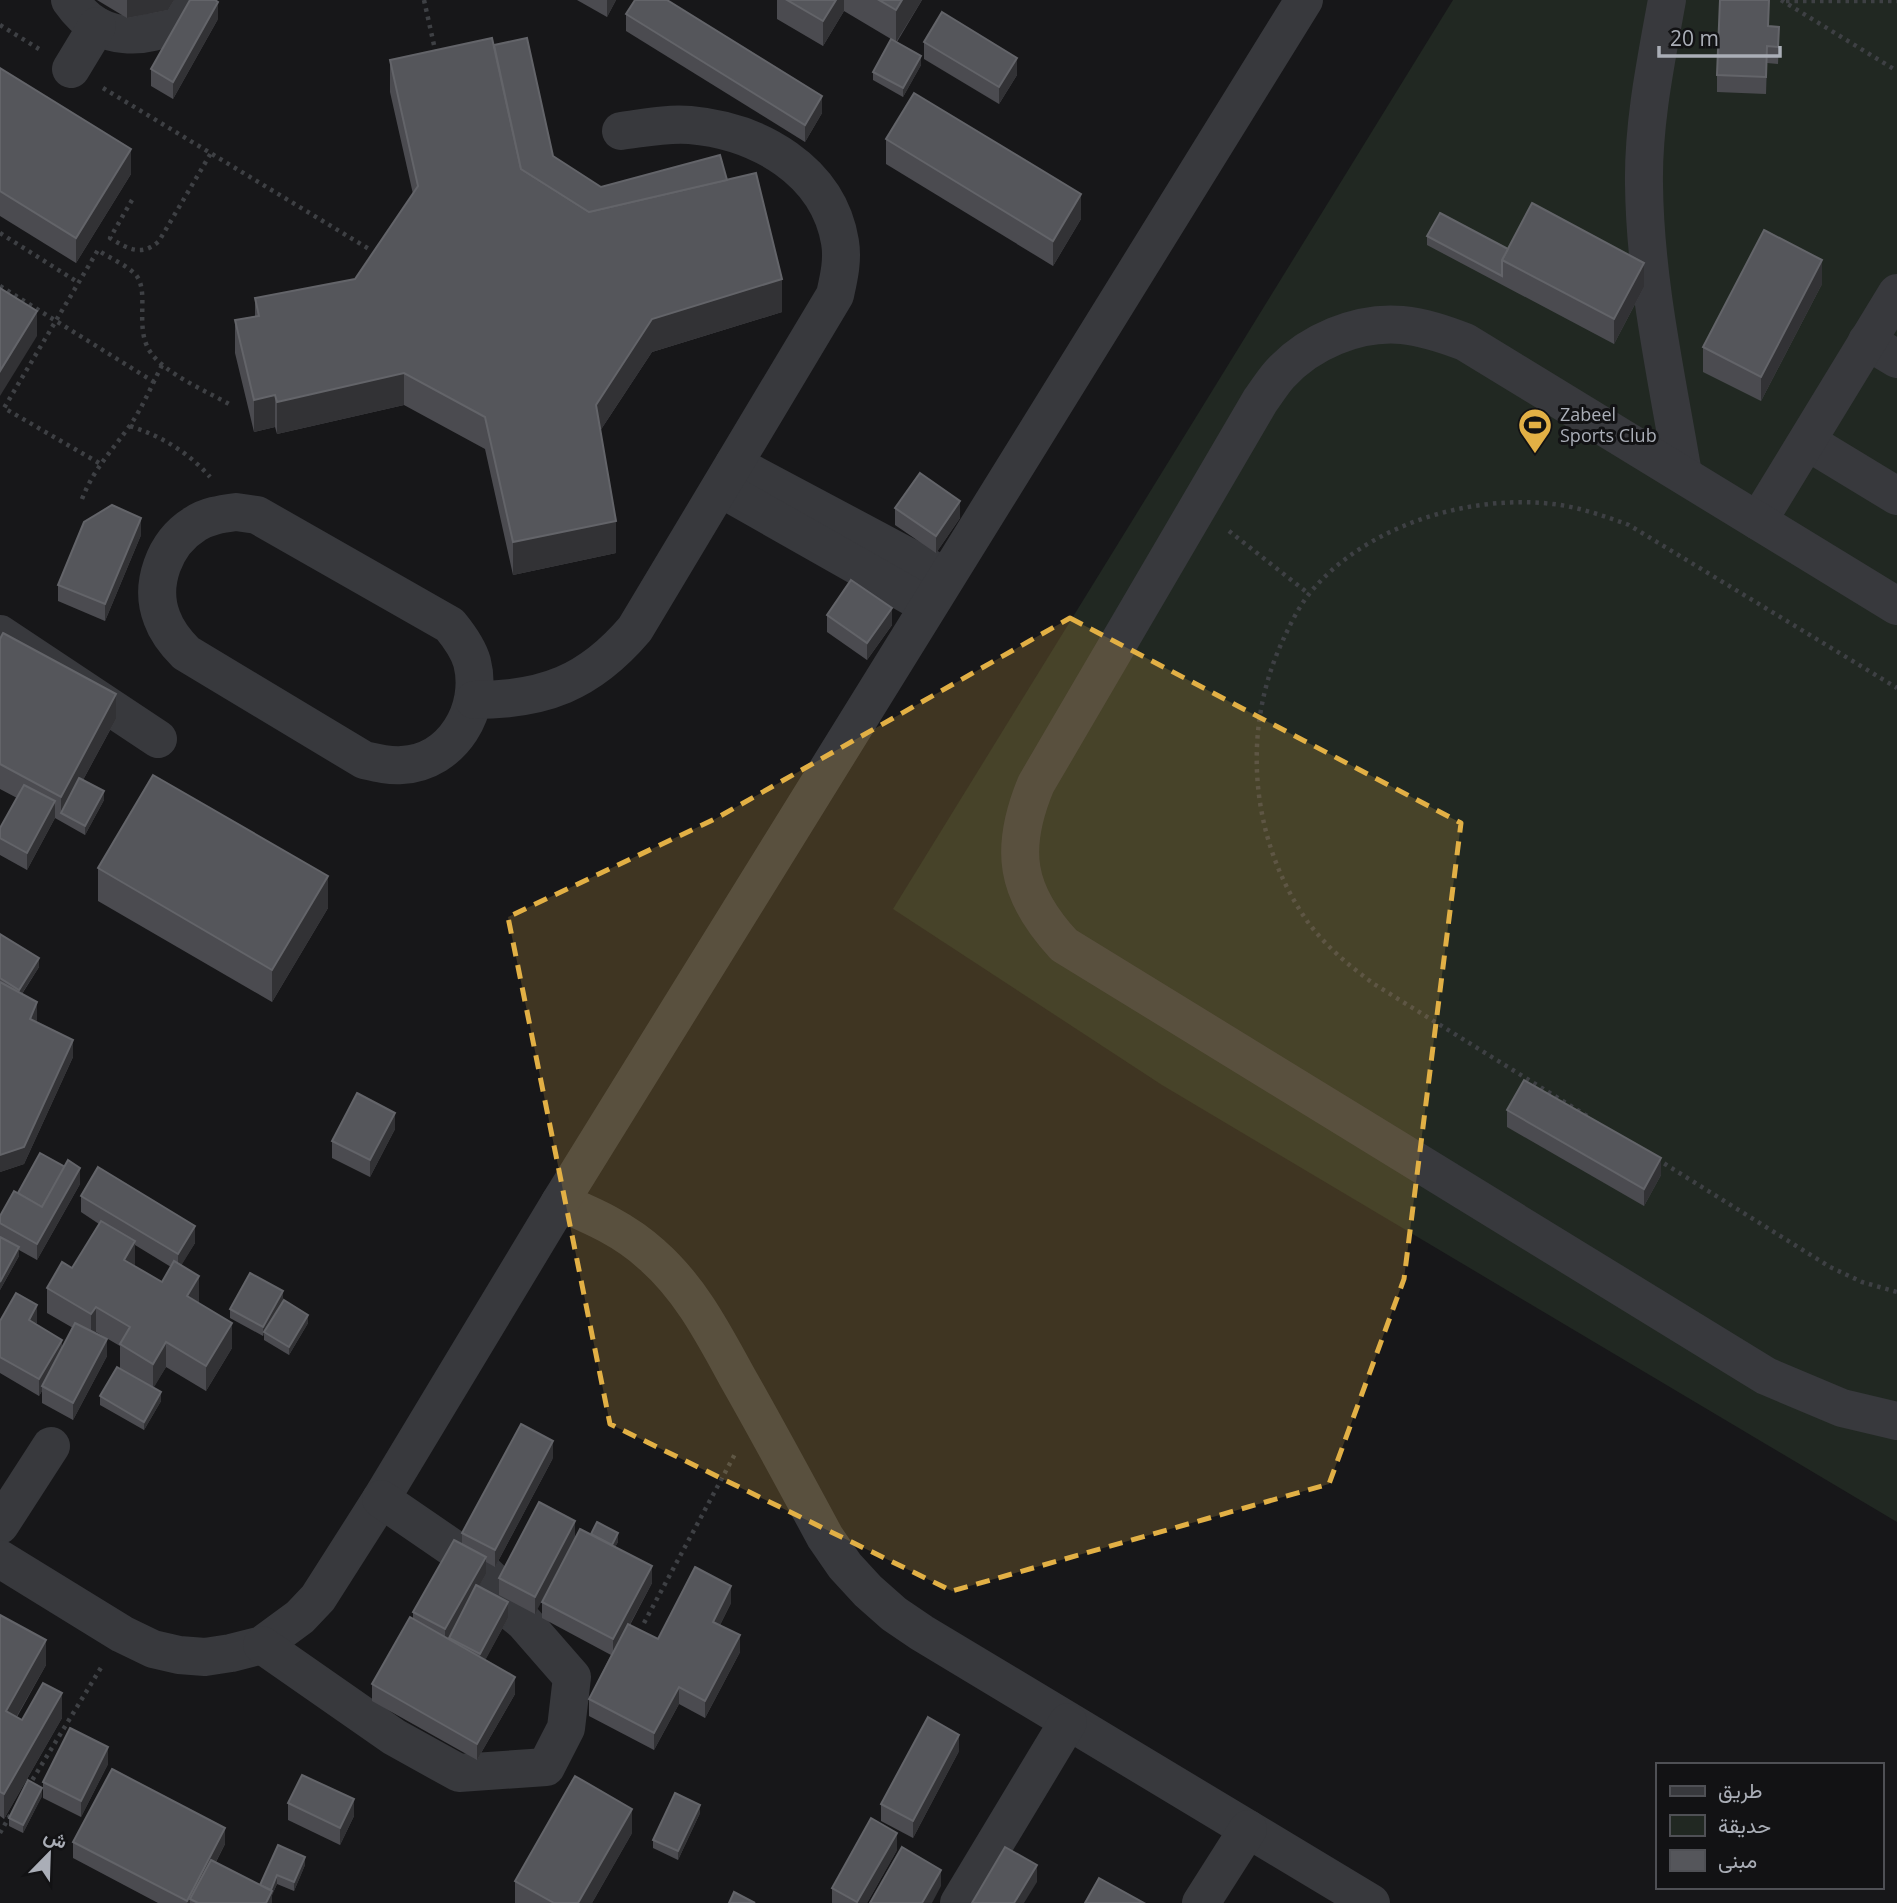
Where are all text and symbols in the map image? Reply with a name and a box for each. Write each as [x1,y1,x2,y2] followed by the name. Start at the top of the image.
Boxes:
[1659,14,1780,58] scale bar
[1670,24,1719,52] text: 20 m
[1560,402,1657,447] place label: Zabeel Sports Club
[1516,406,1554,455] sports icon: Zabeel Sports Club
[1656,1763,1883,1889] legend
[1718,1776,1763,1804] text: طريق
[1718,1811,1771,1839] text: حديقة
[14,1819,84,1889] north arrow
[40,1822,71,1855] text: ش
[1718,1846,1757,1874] text: مبنى

